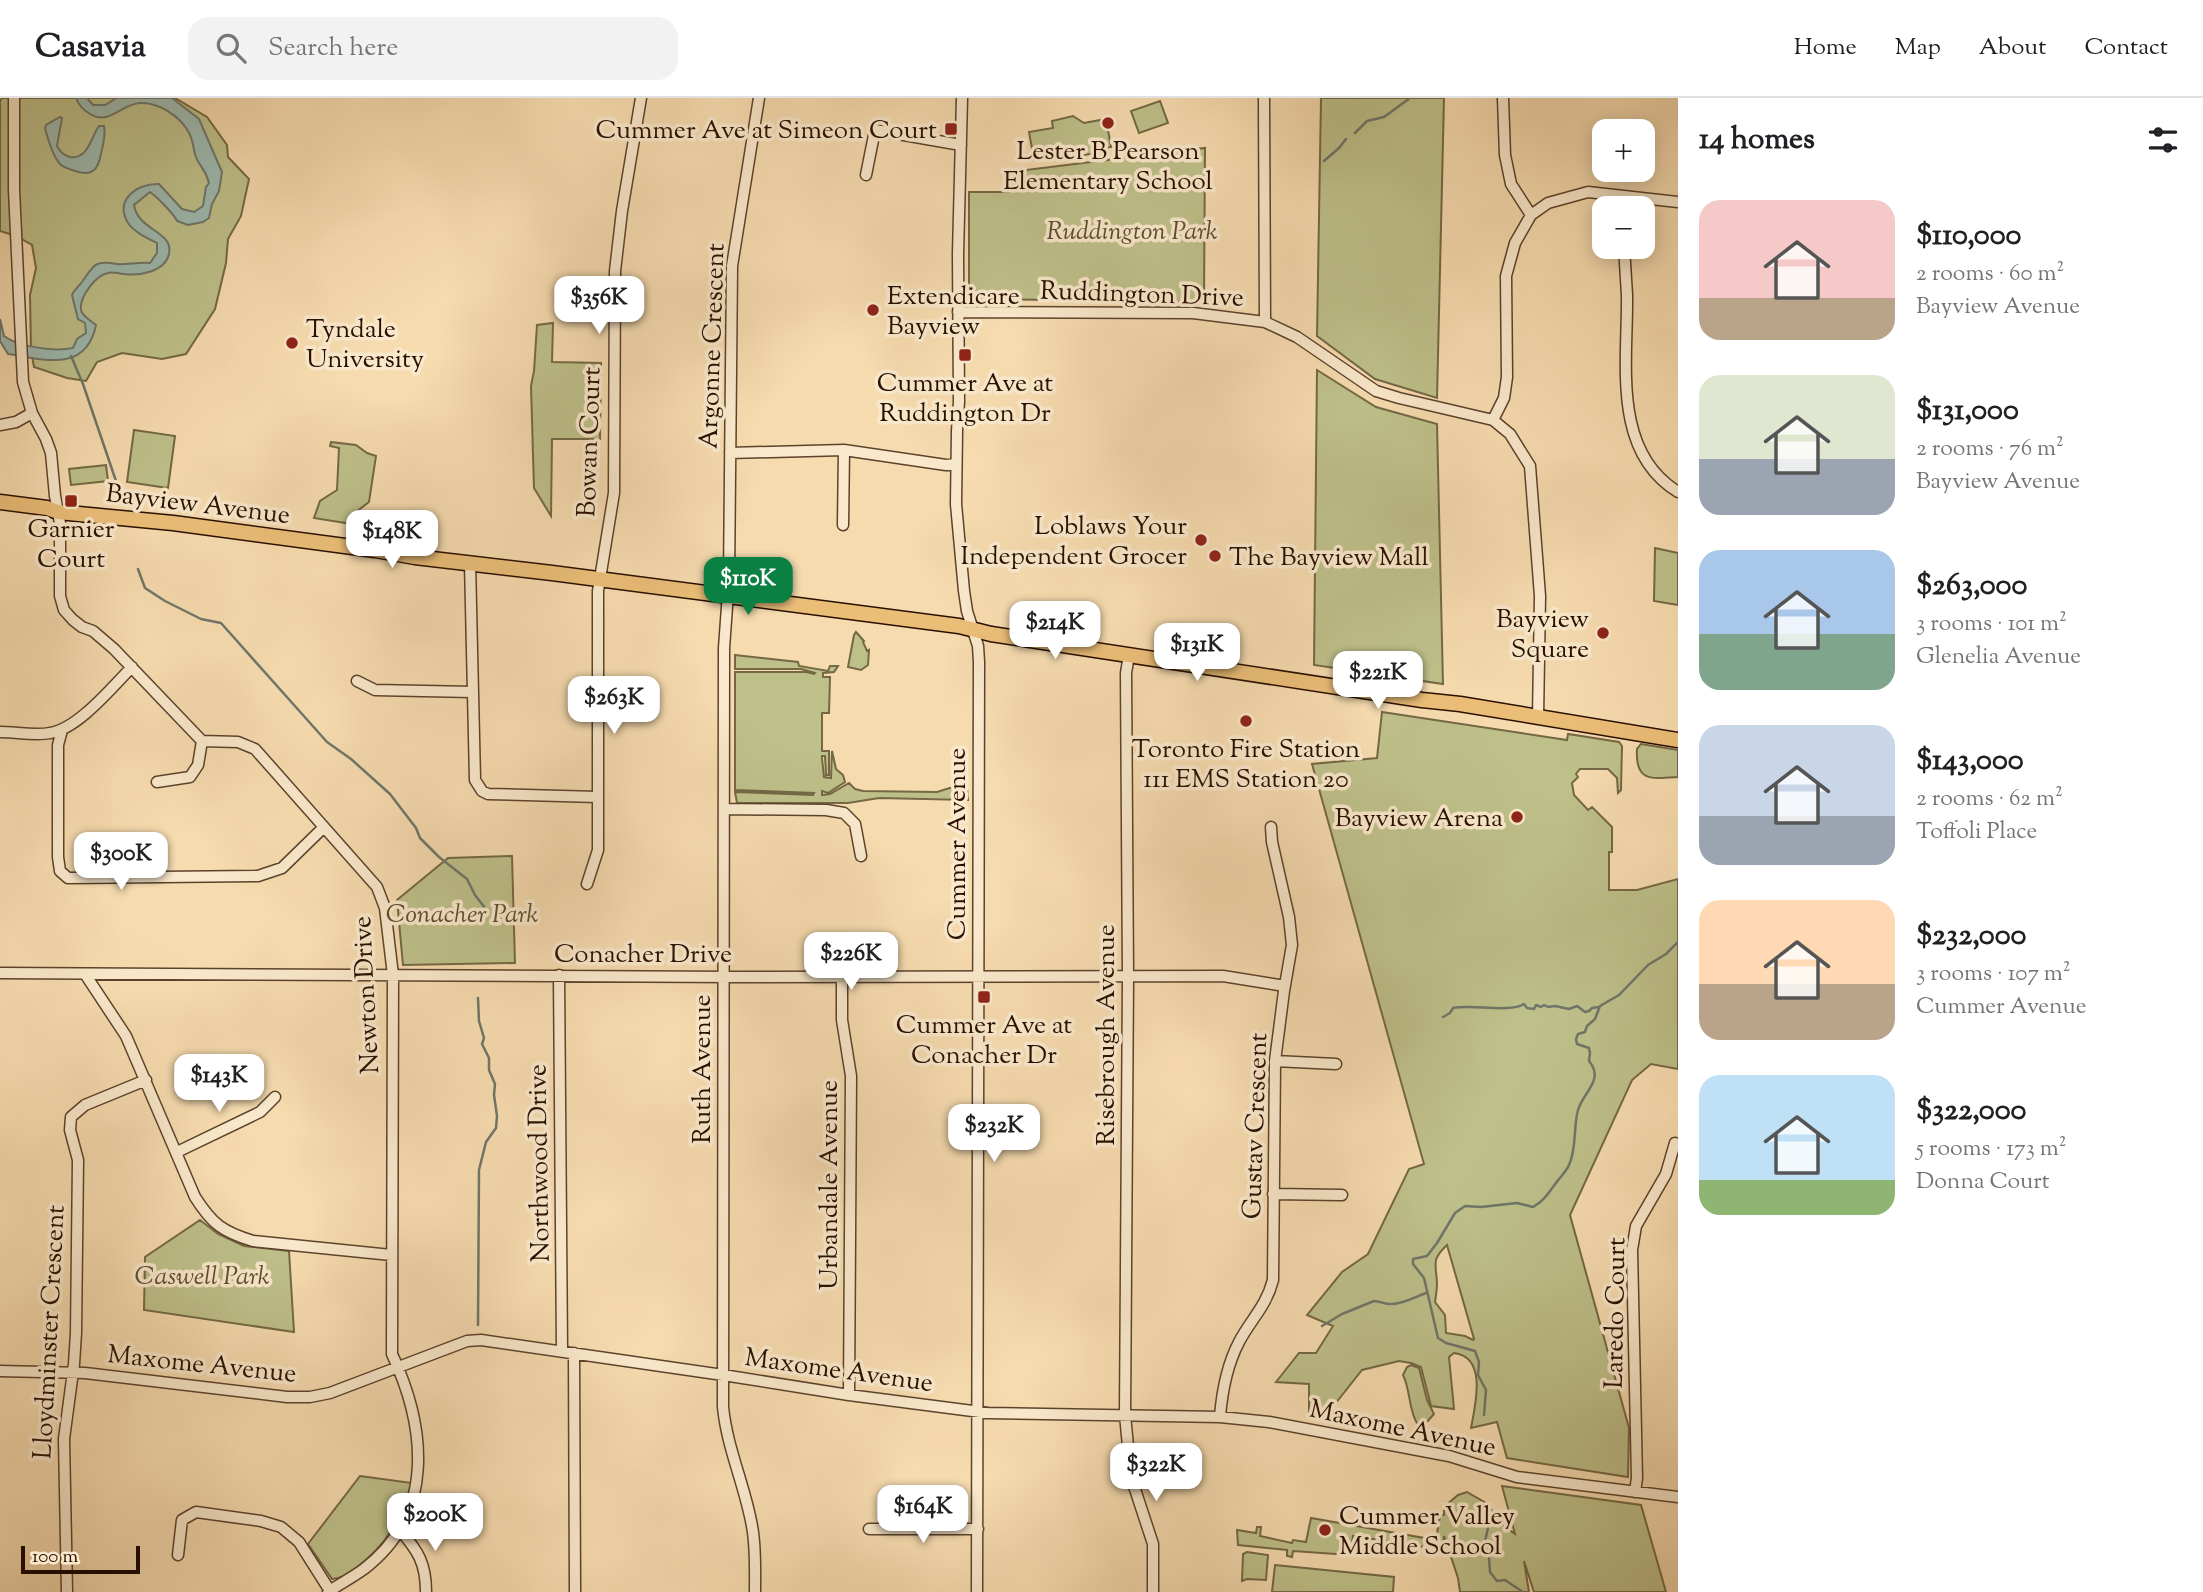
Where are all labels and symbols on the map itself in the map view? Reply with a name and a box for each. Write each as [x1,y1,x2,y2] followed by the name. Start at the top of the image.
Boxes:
[595,113,937,150] place label: Cummer Ave at Simeon Court
[1100,115,1116,131] marker: Lester B Pearson Elementary School
[943,121,959,137] marker: Cummer Ave at Simeon Court
[1003,134,1213,201] place label: Lester B Pearson Elementary School
[1046,214,1218,251] park label: Ruddington Park
[691,243,736,450] street label: Argonne Crescent
[1039,273,1244,318] street label: Ruddington Drive
[550,276,648,336] pin: $356K
[887,279,1020,346] place label: Extendicare Bayview
[865,302,881,318] marker: Extendicare Bayview
[306,312,424,379] place label: Tyndale University
[284,335,300,351] marker: Tyndale University
[957,347,973,363] marker: Cummer Ave at Ruddington Dr
[569,366,612,518] street label: Bowan Court
[877,366,1053,433] place label: Cummer Ave at Ruddington Dr
[103,476,292,535] street label: Bayview Avenue
[63,493,79,509] marker: Garnier Court
[960,509,1187,576] place label: Loblaws Your Independent Grocer
[343,510,441,570] pin: $148K
[27,512,115,579] place label: Garnier Court
[1193,532,1209,548] marker: Loblaws Your Independent Grocer
[1229,540,1429,577] place label: The Bayview Mall
[1207,548,1223,564] marker: The Bayview Mall
[699,558,797,617] pin: $110K
[1006,602,1104,661] pin: $214K
[1496,602,1589,669] place label: Bayview Square
[1148,624,1246,683] pin: $131K
[1595,625,1611,641] marker: Bayview Square
[1329,652,1427,711] pin: $221K
[565,676,663,736] pin: $263K
[1238,713,1254,729] marker: Toronto Fire Station 111 EMS Station 20
[1132,732,1360,799] place label: Toronto Fire Station 111 EMS Station 20
[940,748,977,940] street label: Cummer Avenue
[1335,801,1503,838] place label: Bayview Arena
[1509,809,1525,825] marker: Bayview Arena
[72,832,170,892] pin: $300K
[386,897,538,934] park label: Conacher Park
[345,915,390,1075] street label: Newton Drive
[1089,924,1126,1146] street label: Risebrough Avenue
[802,932,900,992] pin: $226K
[554,937,732,974] street label: Conacher Drive
[976,989,992,1005] marker: Cummer Ave at Conacher Dr
[685,994,722,1144] street label: Ruth Avenue
[896,1008,1072,1075] place label: Cummer Ave at Conacher Dr
[1235,1032,1278,1220] street label: Gustav Crescent
[170,1054,268,1114] pin: $143K
[520,1064,561,1262] street label: Northwood Drive
[812,1080,849,1290] street label: Urbandale Avenue
[945,1104,1043,1164] pin: $232K
[25,1204,76,1460] street label: Lloydminster Crescent
[1597,1237,1636,1389] street label: Laredo Court
[135,1259,270,1296] park label: Caswell Park
[105,1337,298,1394] street label: Maxome Avenue
[742,1340,935,1403] street label: Maxome Avenue
[1306,1392,1499,1467] street label: Maxome Avenue
[1107,1444,1205,1503] pin: $322K
[874,1486,972,1545] pin: $164K
[386,1494,484,1553] pin: $200K
[1339,1499,1515,1566] place label: Cummer Valley Middle School
[1317,1522,1333,1538] marker: Cummer Valley Middle School
[21,1543,140,1575] scale bar

